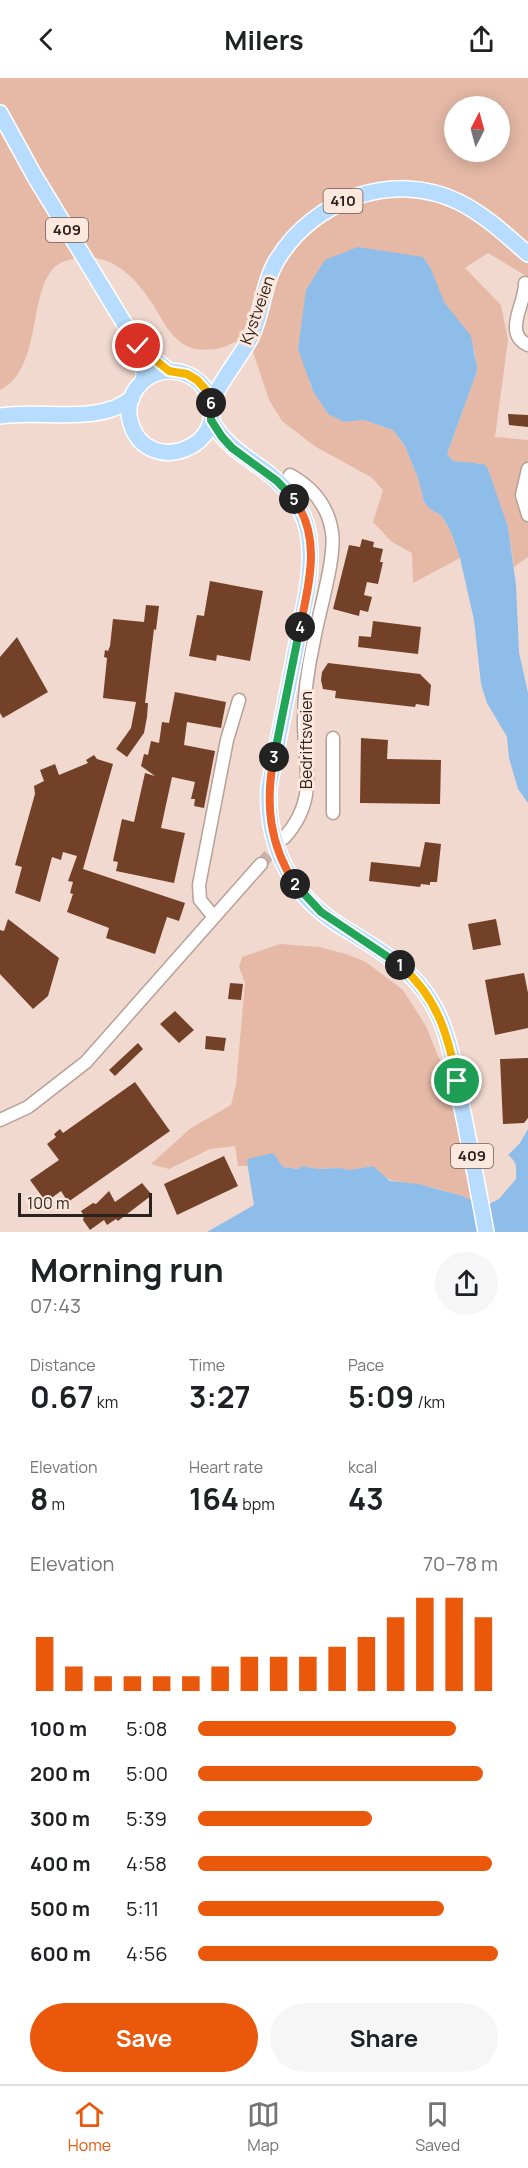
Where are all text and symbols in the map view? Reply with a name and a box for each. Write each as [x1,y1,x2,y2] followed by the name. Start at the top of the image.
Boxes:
[224,21,304,58] text: Milers
[30,23,63,56] icon: back
[465,23,498,56] icon: share
[444,96,510,162] north arrow
[444,96,510,162] map controls
[324,189,362,213] road number: 410
[46,218,88,242] road number: 409
[234,273,280,347] street label: Kystveien
[112,320,163,371] pin
[121,329,154,362] icon: check
[196,388,226,418] pin: 6
[206,392,216,414] text: 6
[279,484,309,514] pin: 5
[289,488,299,510] text: 5
[285,612,315,642] pin: 4
[295,616,305,638] text: 4
[295,691,317,789] street label: Bedriftsveien
[259,742,289,772] pin: 3
[269,746,279,768] text: 3
[280,869,310,899] pin: 2
[290,873,300,895] text: 2
[385,950,415,980] pin: 1
[396,954,404,976] text: 1
[431,1055,482,1106] pin
[440,1064,473,1097] icon: arrive
[451,1144,493,1168] road number: 409
[18,1190,152,1218] scale bar
[27,1192,70,1214] text: 100 m
[30,1247,224,1292] text: Morning run
[435,1252,498,1315] button: share
[30,1292,81,1319] text: 07:43
[30,1354,96,1376] text: Distance
[189,1354,225,1376] text: Time
[348,1354,384,1376] text: Pace
[30,1376,94,1417] text: 0.67
[189,1376,251,1417] text: 3:27
[348,1376,414,1417] text: 5:09
[94,1391,118,1413] text: km
[414,1391,445,1413] text: /km
[30,1456,98,1478] text: Elevation
[189,1456,263,1478] text: Heart rate
[348,1456,377,1478] text: kcal
[30,1478,48,1519] text: 8
[189,1478,239,1519] text: 164
[348,1478,384,1519] text: 43
[48,1493,65,1515] text: m
[239,1493,275,1515] text: bpm
[30,1550,114,1577] text: Elevation
[423,1550,498,1577] text: 70–78 m
[30,1715,87,1742] text: 100 m
[126,1715,167,1742] text: 5:08
[30,1760,90,1787] text: 200 m
[126,1760,168,1787] text: 5:00
[30,1805,90,1832] text: 300 m
[126,1805,167,1832] text: 5:39
[30,1850,90,1877] text: 400 m
[126,1850,167,1877] text: 4:58
[30,1895,90,1922] text: 500 m
[126,1895,159,1922] text: 5:11
[30,1940,91,1967] text: 600 m
[126,1940,168,1967] text: 4:56
[30,2003,258,2072] button: Save
[270,2003,498,2072] button: Share
[68,2098,111,2156] tab: Home
[247,2098,280,2156] tab: Map
[415,2098,460,2156] tab: Saved

